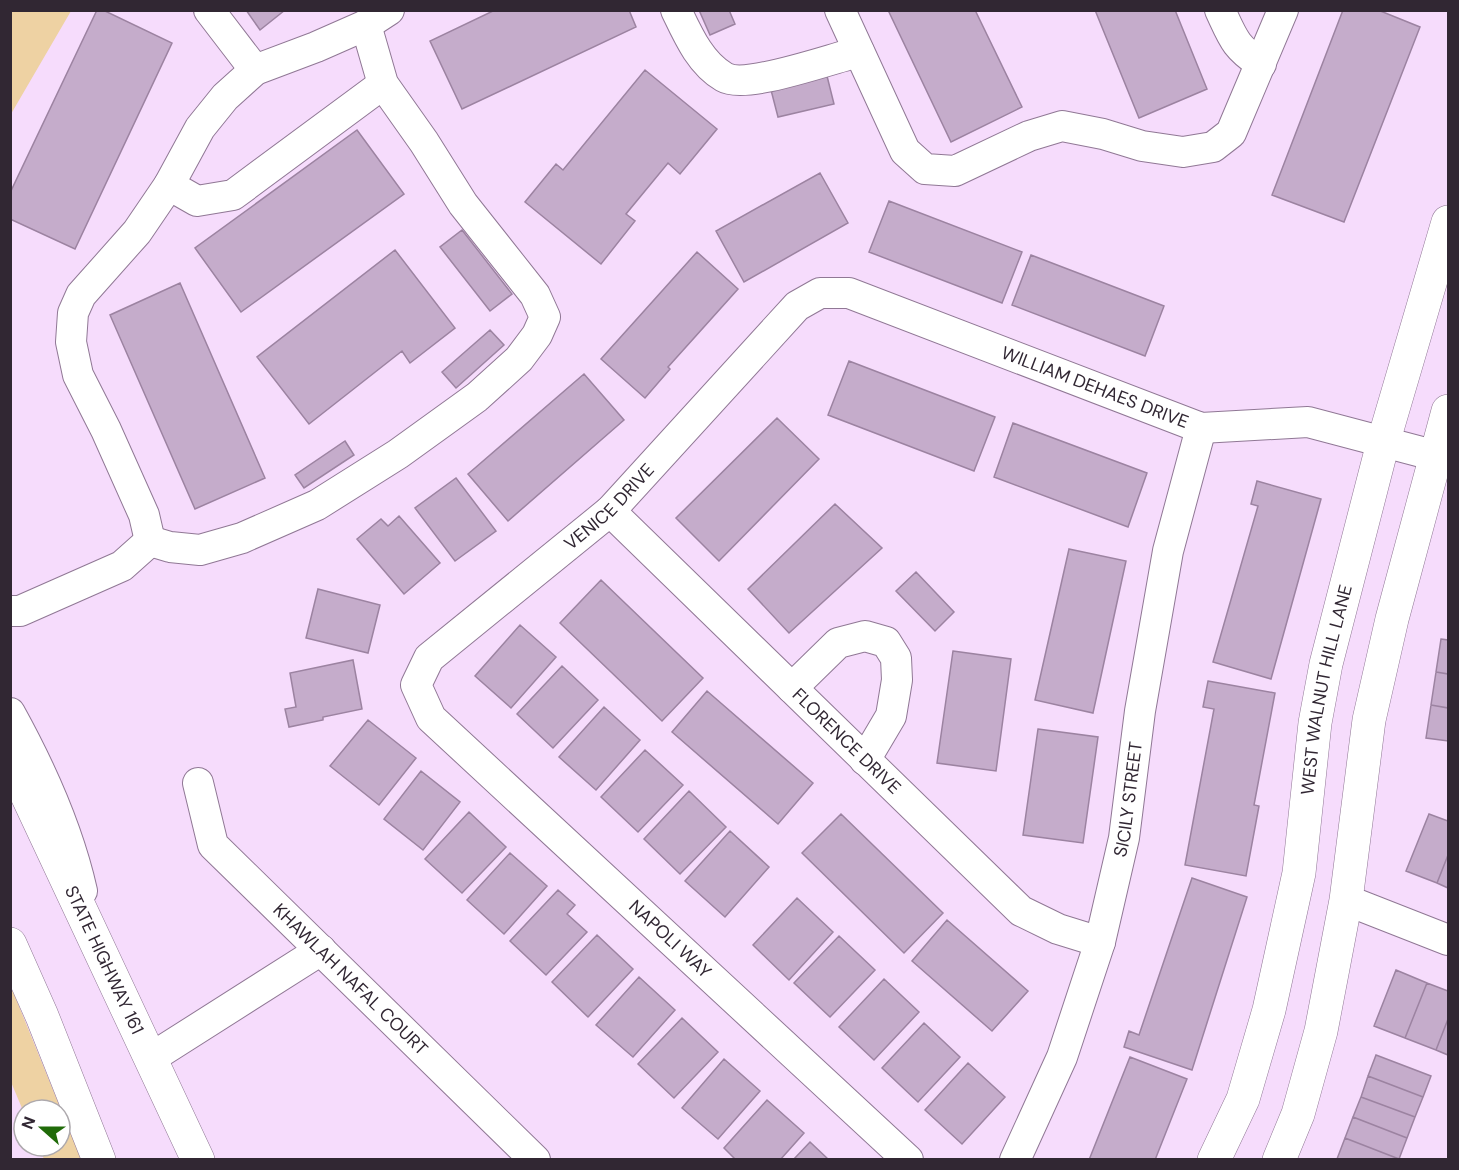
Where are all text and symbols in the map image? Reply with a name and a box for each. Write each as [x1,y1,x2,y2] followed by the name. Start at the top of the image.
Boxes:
[998,341,1192,434] street label: WILLIAM DEHAES DRIVE
[559,458,660,556] street label: VENICE DRIVE
[1295,582,1358,796] street label: WEST WALNUT HILL LANE
[787,683,906,800] street label: FLORENCE DRIVE
[1108,740,1148,859] street label: SICILY STREET
[59,882,149,1038] street label: STATE HIGHWAY 161
[624,895,717,984] street label: NAPOLI WAY
[268,898,433,1061] street label: KHAWLAH NAFAL COURT
[12,1098,72,1158] north arrow
[17,1114,40,1132] text: N

